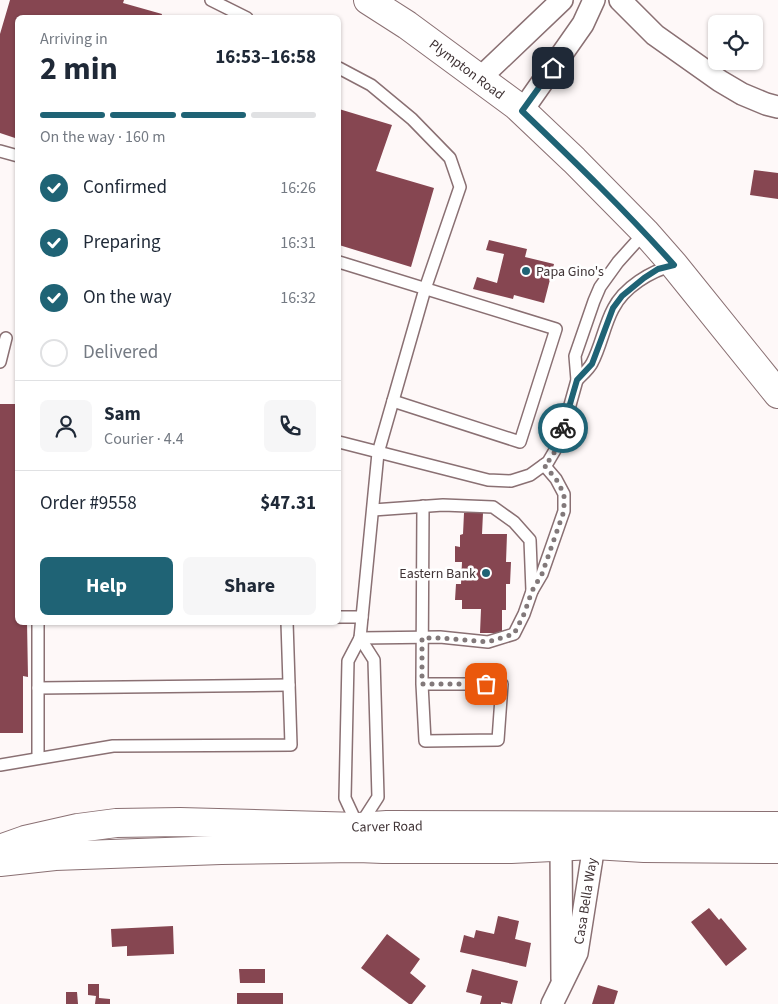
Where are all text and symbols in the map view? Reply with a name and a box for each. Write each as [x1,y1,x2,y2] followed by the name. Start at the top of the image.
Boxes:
[708,15,763,70] map controls
[708,15,763,70] button: locate
[40,28,108,50] text: Arriving in
[425,35,508,105] street label: Plympton Road
[215,44,316,71] text: 16:53–16:58
[40,46,118,92] text: 2 min
[532,47,574,89] pin
[539,54,567,82] icon: home
[40,126,165,148] text: On the way · 160 m
[40,174,68,202] icon: check
[83,174,167,201] text: Confirmed
[280,177,316,199] text: 16:26
[40,229,68,257] icon: check
[83,229,161,256] text: Preparing
[280,232,316,254] text: 16:31
[536,262,604,282] place label: Papa Gino's
[520,265,532,277] marker: Papa Gino's
[40,284,68,312] icon: check
[83,284,172,311] text: On the way
[280,287,316,309] text: 16:32
[83,339,158,366] text: Delivered
[40,400,92,452] button: person
[264,400,316,452] button: phone
[104,401,141,428] text: Sam
[538,403,588,453] courier
[549,414,577,442] icon: bike
[104,428,184,450] text: Courier · 4.4
[40,490,137,517] text: Order #9558
[260,490,316,517] text: $47.31
[40,557,173,615] button: Help
[183,557,316,615] button: Share
[399,564,476,584] place label: Eastern Bank
[480,567,492,579] marker: Eastern Bank
[465,663,507,705] pin
[472,670,500,698] icon: bag
[351,816,423,838] street label: Carver Road
[569,856,603,946] street label: Casa Bella Way

